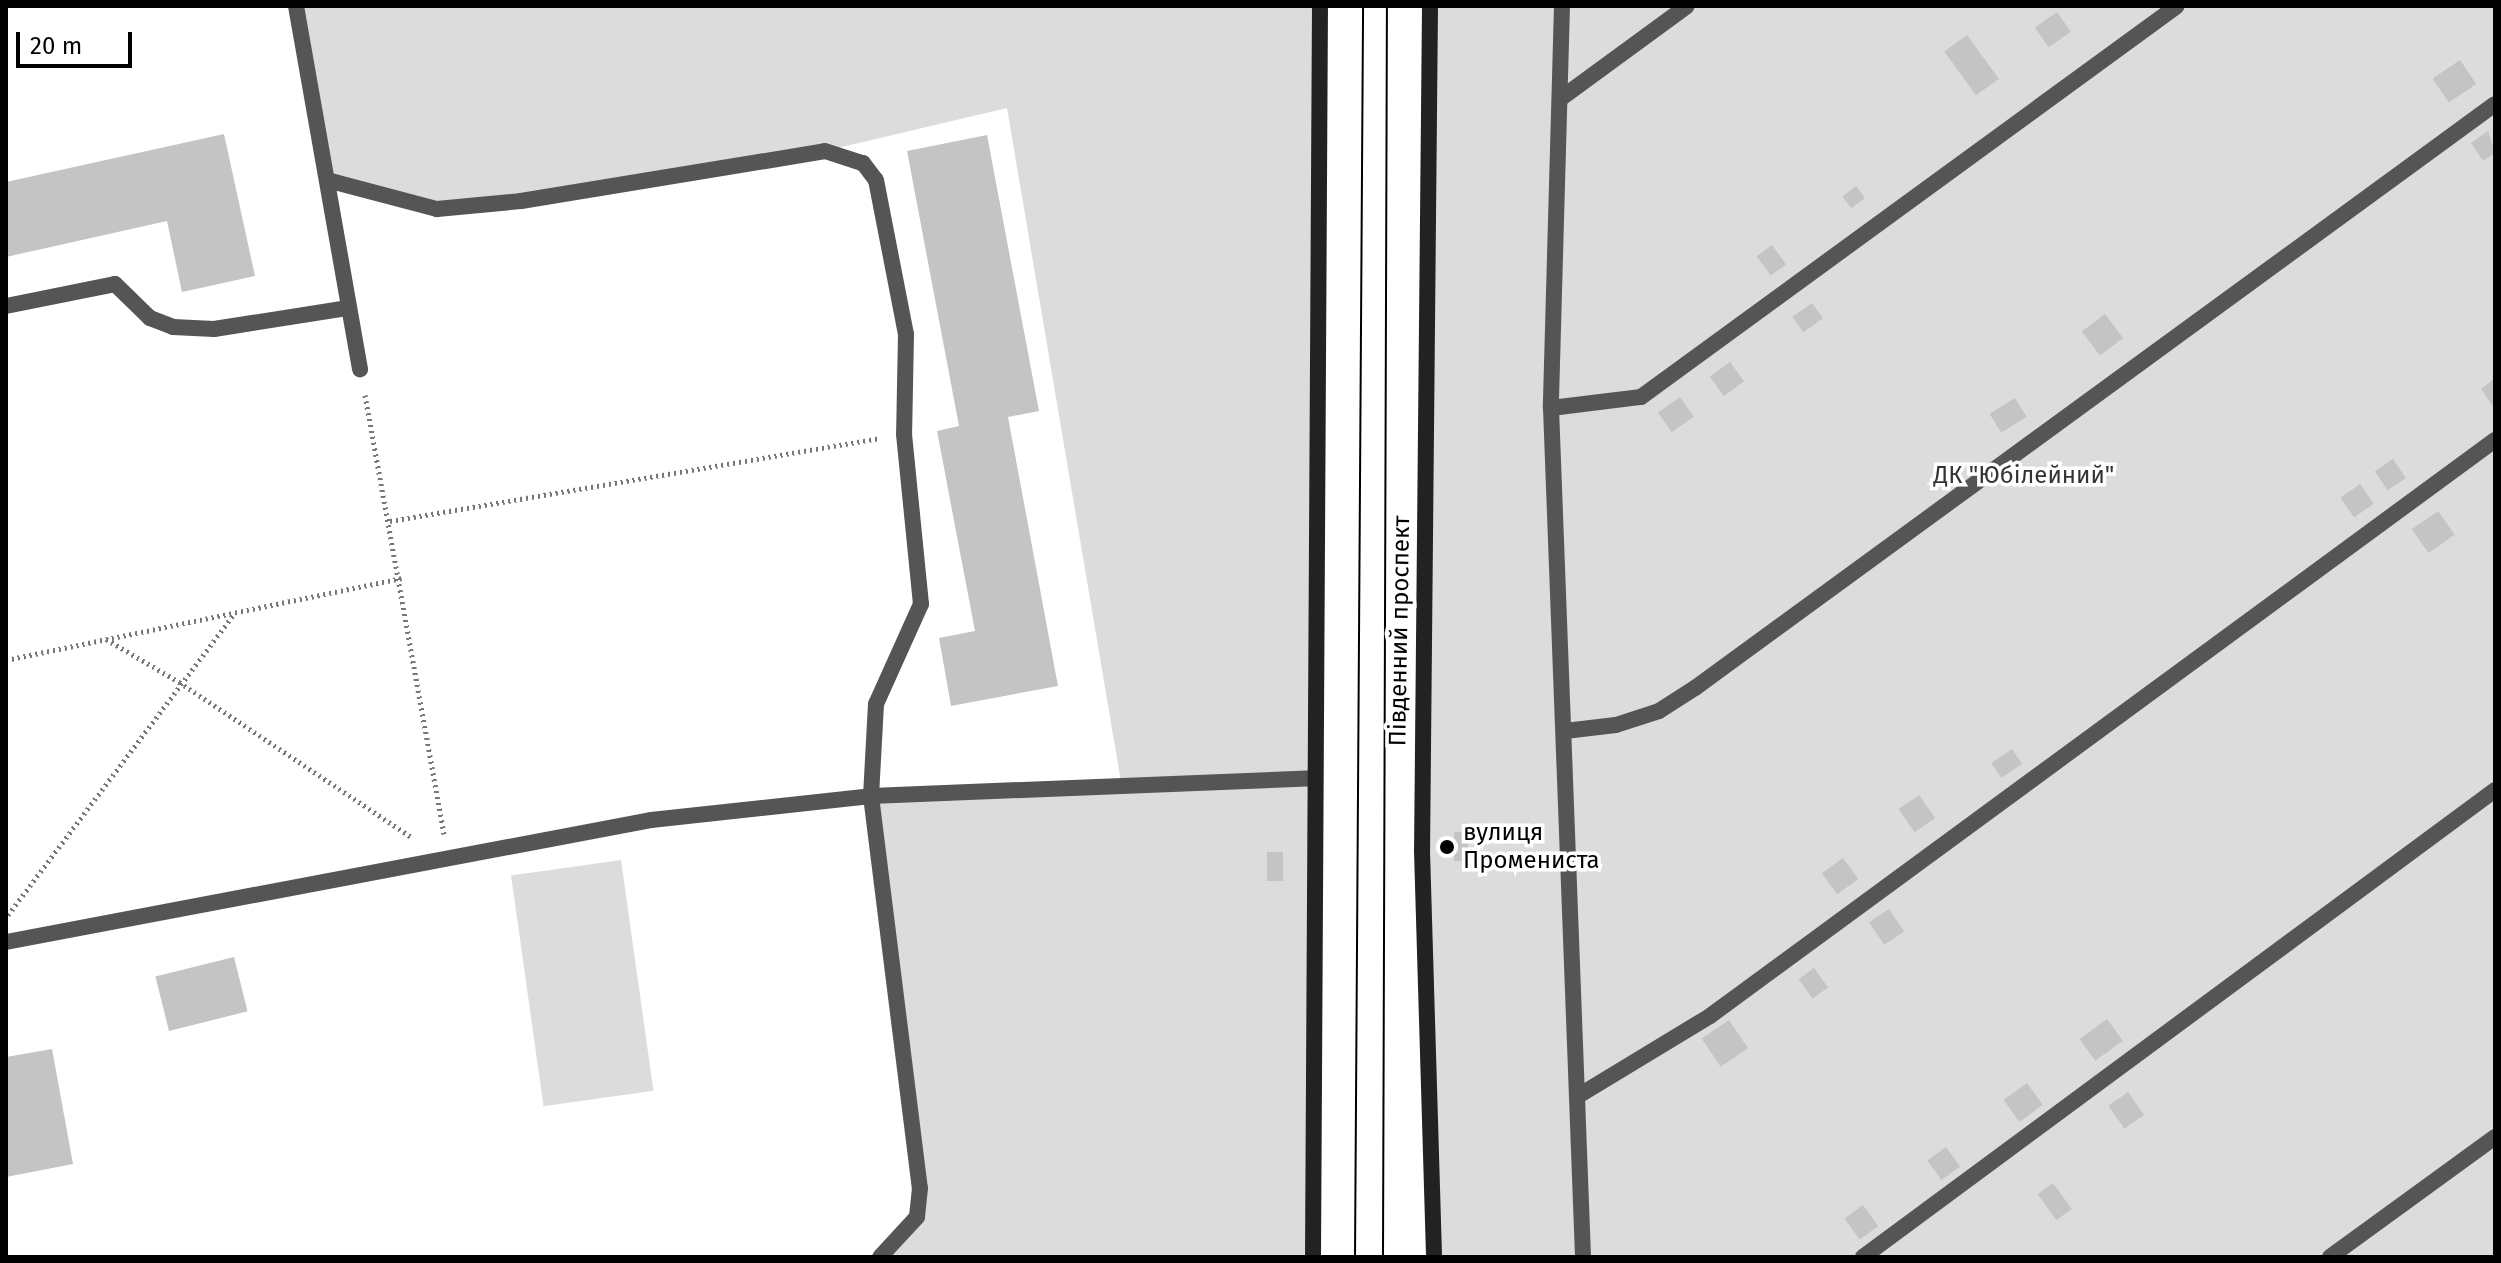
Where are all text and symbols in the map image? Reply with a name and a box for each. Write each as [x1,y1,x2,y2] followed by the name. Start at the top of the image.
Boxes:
[20,16,136,66] scale bar
[30,32,82,60] text: 20 m
[1934,462,2114,490] park label: ДК "Юбілейний"
[1384,515,1416,747] street label: Південний проспект
[1463,819,1600,875] place label: вулиця Промениста
[1438,838,1456,856] marker: вулиця Промениста

